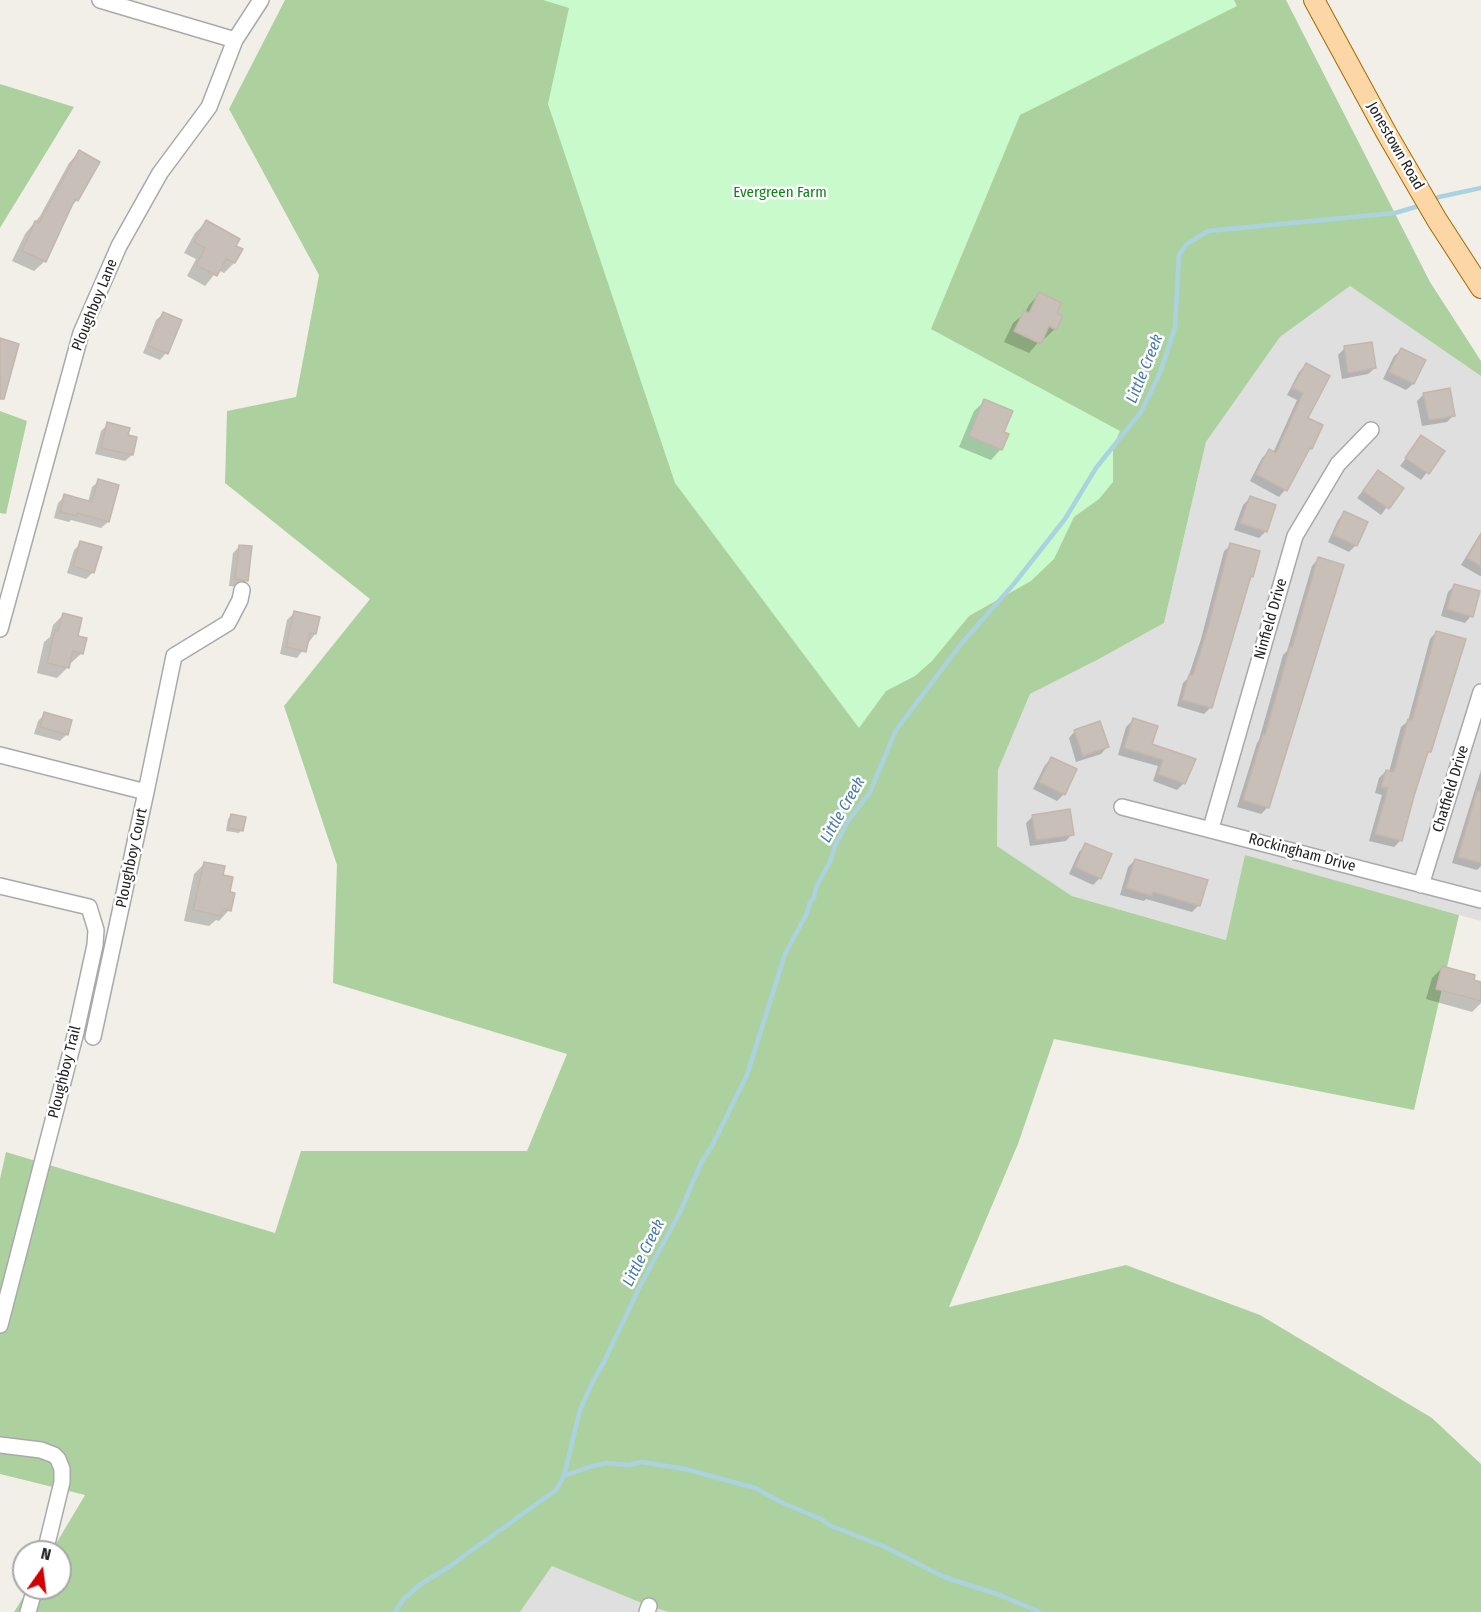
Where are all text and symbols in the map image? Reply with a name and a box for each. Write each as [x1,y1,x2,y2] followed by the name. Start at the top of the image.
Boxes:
[1363,99,1427,193] street label: Jonestown Road
[733,184,827,202] park label: Evergreen Farm
[68,256,122,354] street label: Ploughboy Lane
[1122,332,1168,406] water label: Little Creek
[1251,577,1291,661] street label: Ninfield Drive
[1429,743,1473,835] street label: Chatfield Drive
[817,774,869,846] water label: Little Creek
[113,806,151,910] street label: Ploughboy Court
[1247,830,1357,876] street label: Rockingham Drive
[45,1024,85,1120] street label: Ploughboy Trail
[619,1216,669,1290] water label: Little Creek
[12,1540,72,1600] north arrow
[39,1544,53,1564] text: N

